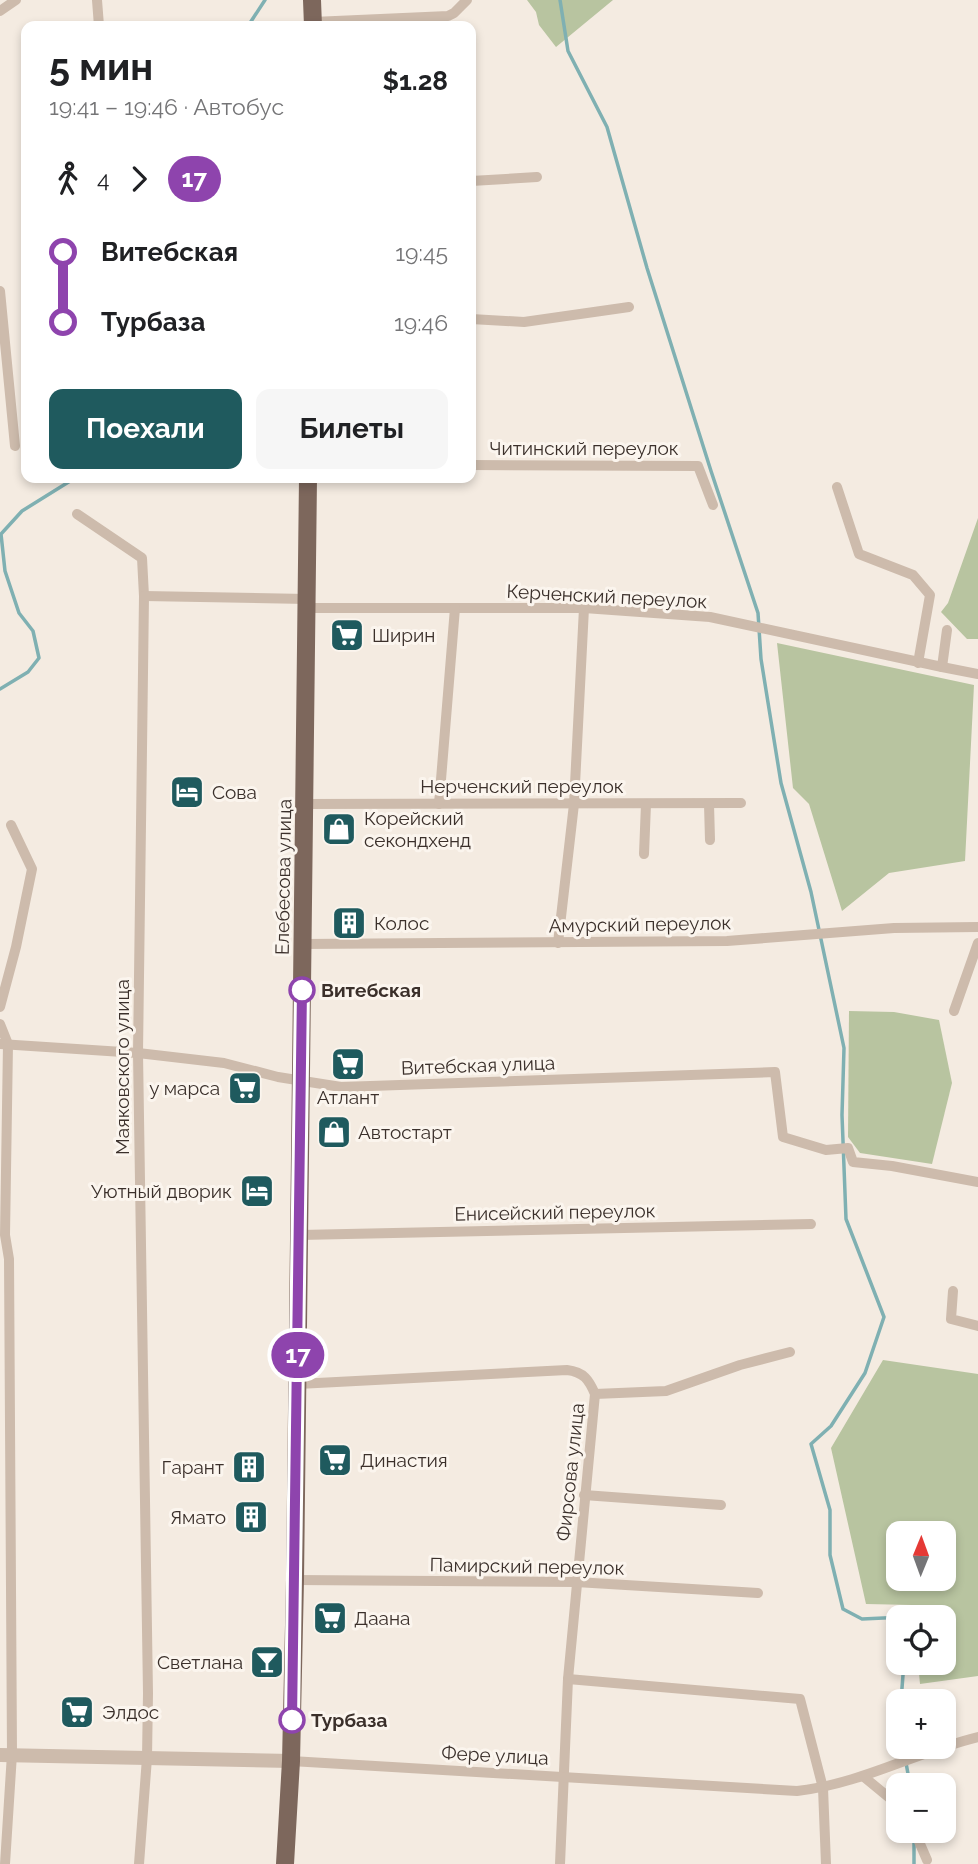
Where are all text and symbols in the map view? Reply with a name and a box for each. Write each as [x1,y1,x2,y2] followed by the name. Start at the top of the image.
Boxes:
[49,44,153,89] text: 5 мин
[382,66,448,96] text: $1.28
[49,93,284,120] text: 19:41 – 19:46 · Автобус
[49,160,87,198] icon: walk
[120,160,158,198] icon: forward
[182,164,207,193] text: 17
[97,165,110,192] text: 4
[101,237,238,267] text: Витебская
[395,239,448,266] text: 19:45
[101,307,205,337] text: Турбаза
[394,309,448,336] text: 19:46
[49,389,242,469] button: Поехали
[256,389,448,469] button: Билеты
[489,437,679,459] street label: Читинский переулок
[506,580,708,612] street label: Керченский переулок
[328,616,366,654] supermarket icon: Ширин
[372,624,435,646] place label: Ширин
[168,773,206,811] hotel icon: Сова
[420,775,624,797] street label: Нерченский переулок
[212,781,257,803] place label: Сова
[271,799,295,955] street label: Елебесова улица
[364,807,471,851] place label: Корейский секондхенд
[320,810,358,848] shop icon: Корейский секондхенд
[330,904,368,942] building icon: Колос
[548,911,732,937] street label: Амурский переулок
[374,912,429,934] place label: Колос
[289,977,315,1003] marker: Витебская
[111,979,133,1155] street label: Маяковского улица
[321,979,421,1001] place label: Витебская
[329,1045,367,1083] supermarket icon: Атлант
[401,1051,555,1079] street label: Витебская улица
[226,1069,264,1107] supermarket icon: у марса
[149,1077,220,1099] place label: у марса
[317,1086,379,1108] place label: Атлант
[315,1113,353,1151] shop icon: Автостарт
[358,1121,452,1143] place label: Автостарт
[238,1172,276,1210] hotel icon: Уютный дворик
[91,1180,232,1202] place label: Уютный дворик
[454,1199,656,1225] street label: Енисейский переулок
[266,1332,330,1378] line badge: 17
[285,1340,311,1369] text: 17
[552,1402,588,1542] street label: Фирсова улица
[316,1441,354,1479] supermarket icon: Династия
[230,1448,268,1486] building icon: Гарант
[360,1449,448,1471] place label: Династия
[162,1456,224,1478] place label: Гарант
[232,1498,270,1536] building icon: Ямато
[170,1506,226,1528] place label: Ямато
[886,1521,956,1591] north arrow
[886,1521,956,1843] map controls
[429,1553,625,1579] street label: Памирский переулок
[311,1599,349,1637] supermarket icon: Даана
[886,1605,956,1675] button: locate
[354,1607,410,1629] place label: Даана
[248,1643,286,1681] bar icon: Светлана
[157,1651,243,1673] place label: Светлана
[886,1689,956,1759] button: +
[58,1693,96,1731] supermarket icon: Элдос
[102,1701,159,1723] place label: Элдос
[279,1707,305,1733] marker: Турбаза
[311,1709,387,1731] place label: Турбаза
[441,1741,549,1769] street label: Фере улица
[886,1773,956,1843] button: −

